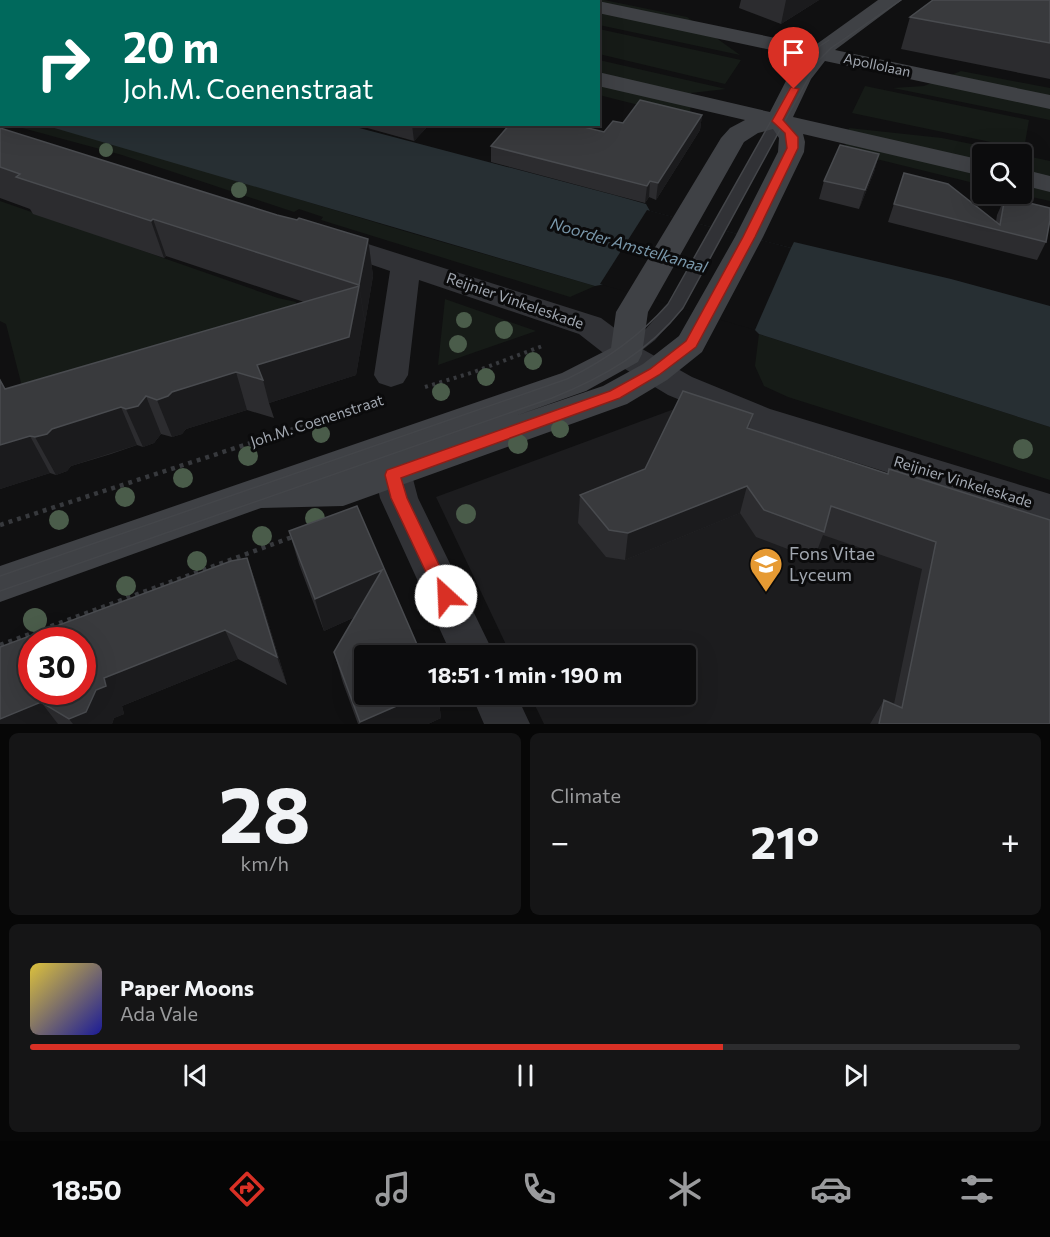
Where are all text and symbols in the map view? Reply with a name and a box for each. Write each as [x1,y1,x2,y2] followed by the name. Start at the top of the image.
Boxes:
[123,20,219,72] text: 20 m
[24,24,102,102] icon: right
[768,27,819,89] pin
[777,36,810,69] icon: arrive
[842,49,912,80] street label: Apollolaan
[123,72,373,105] text: Joh.M. Coenenstraat
[972,144,1032,204] map controls
[972,144,1032,204] button: search
[548,213,711,276] water label: Noorder Amstelkanaal
[444,268,586,332] street label: Reijnier Vinkeleskade
[248,390,386,450] street label: Joh.M. Coenenstraat
[892,451,1035,511] street label: Reijnier Vinkeleskade
[789,542,875,585] place label: Fons Vitae Lyceum
[748,546,784,593] school or university icon: Fons Vitae Lyceum
[414,564,478,628] position arrow
[18,627,96,705] speed limit sign: 30
[428,661,622,688] text: 18:51 · 1 min · 190 m
[219,764,311,859] text: 28
[551,783,621,807] text: Climate
[750,813,819,868] text: 21°
[551,820,569,861] text: −
[1001,820,1020,861] text: +
[240,851,289,875] text: km/h
[120,974,254,1001] text: Paper Moons
[120,1001,198,1025] text: Ada Vale
[179,1059,212,1092] icon: previous
[509,1059,542,1092] icon: pause
[839,1059,872,1092] icon: next
[226,1168,268,1210] icon: directions
[372,1168,414,1210] icon: music
[518,1168,560,1210] icon: phone
[664,1168,706,1210] icon: climate
[810,1168,852,1210] icon: car
[956,1168,998,1210] icon: filters
[52,1173,122,1206] text: 18:50

